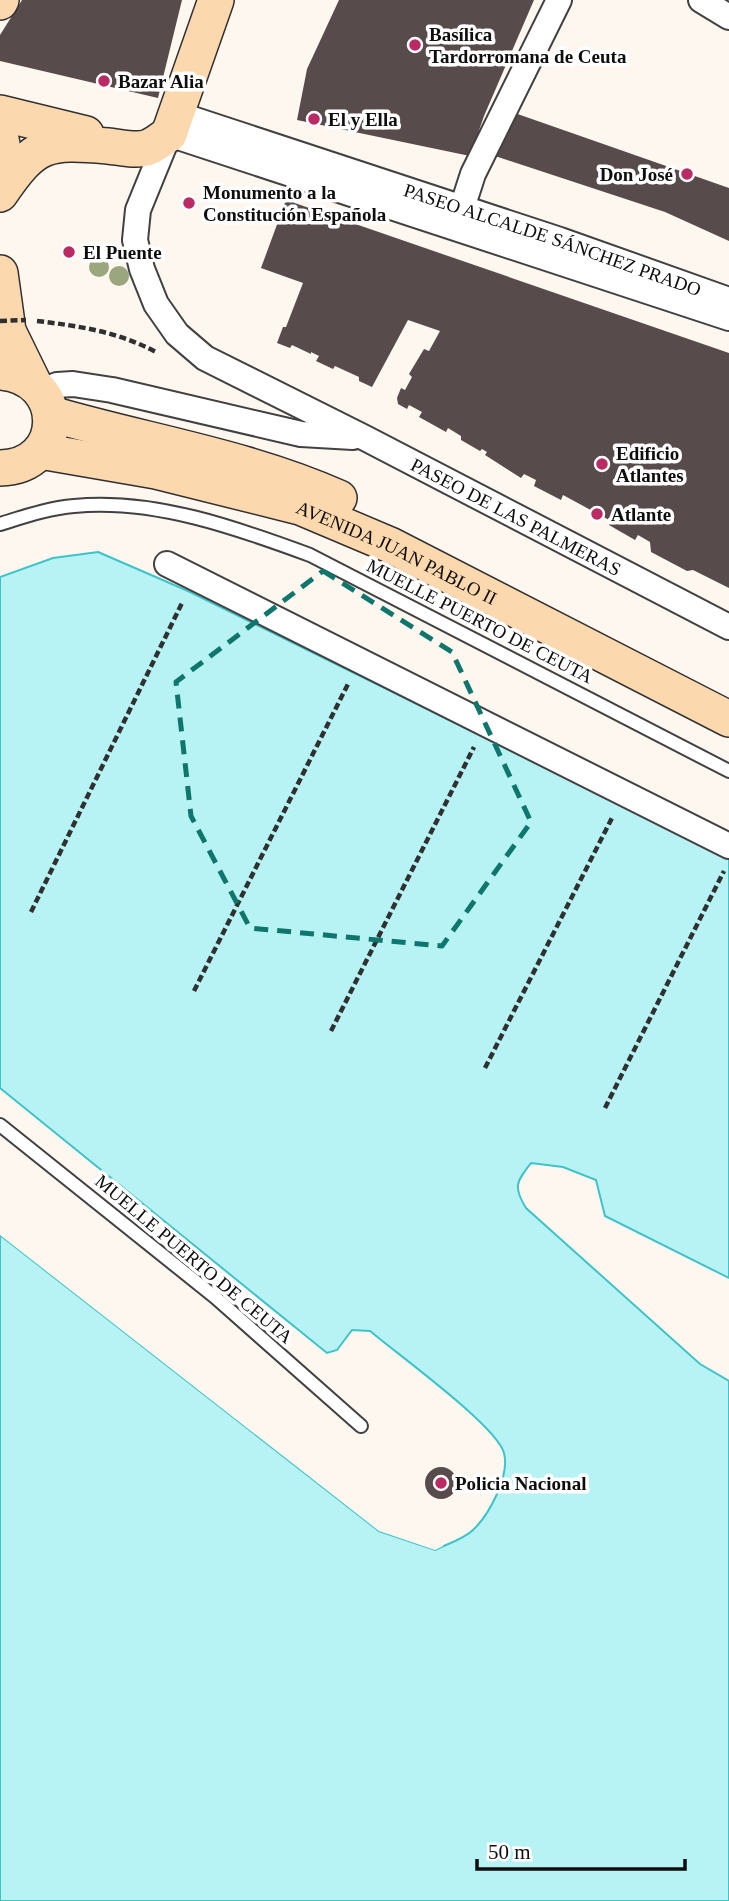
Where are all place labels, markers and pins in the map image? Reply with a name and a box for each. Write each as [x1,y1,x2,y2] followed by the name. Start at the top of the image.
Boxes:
[429,24,627,67] place label: Basílica Tardorromana de Ceuta
[407,37,423,53] marker: Basílica Tardorromana de Ceuta
[118,71,204,92] place label: Bazar Alia
[96,73,112,89] marker: Bazar Alia
[328,109,398,130] place label: El y Ella
[306,111,322,127] marker: El y Ella
[600,164,673,185] place label: Don José
[679,166,695,182] marker: Don José
[203,182,387,225] place label: Monumento a la Constitución Española
[181,195,197,211] marker: Monumento a la Constitución Española
[83,242,162,263] place label: El Puente
[61,244,77,260] marker: El Puente
[616,443,684,486] place label: Edificio Atlantes
[594,456,610,472] marker: Edificio Atlantes
[611,504,671,525] place label: Atlante
[589,506,605,522] marker: Atlante
[455,1473,586,1494] place label: Policia Nacional
[433,1475,449,1491] marker: Policia Nacional

